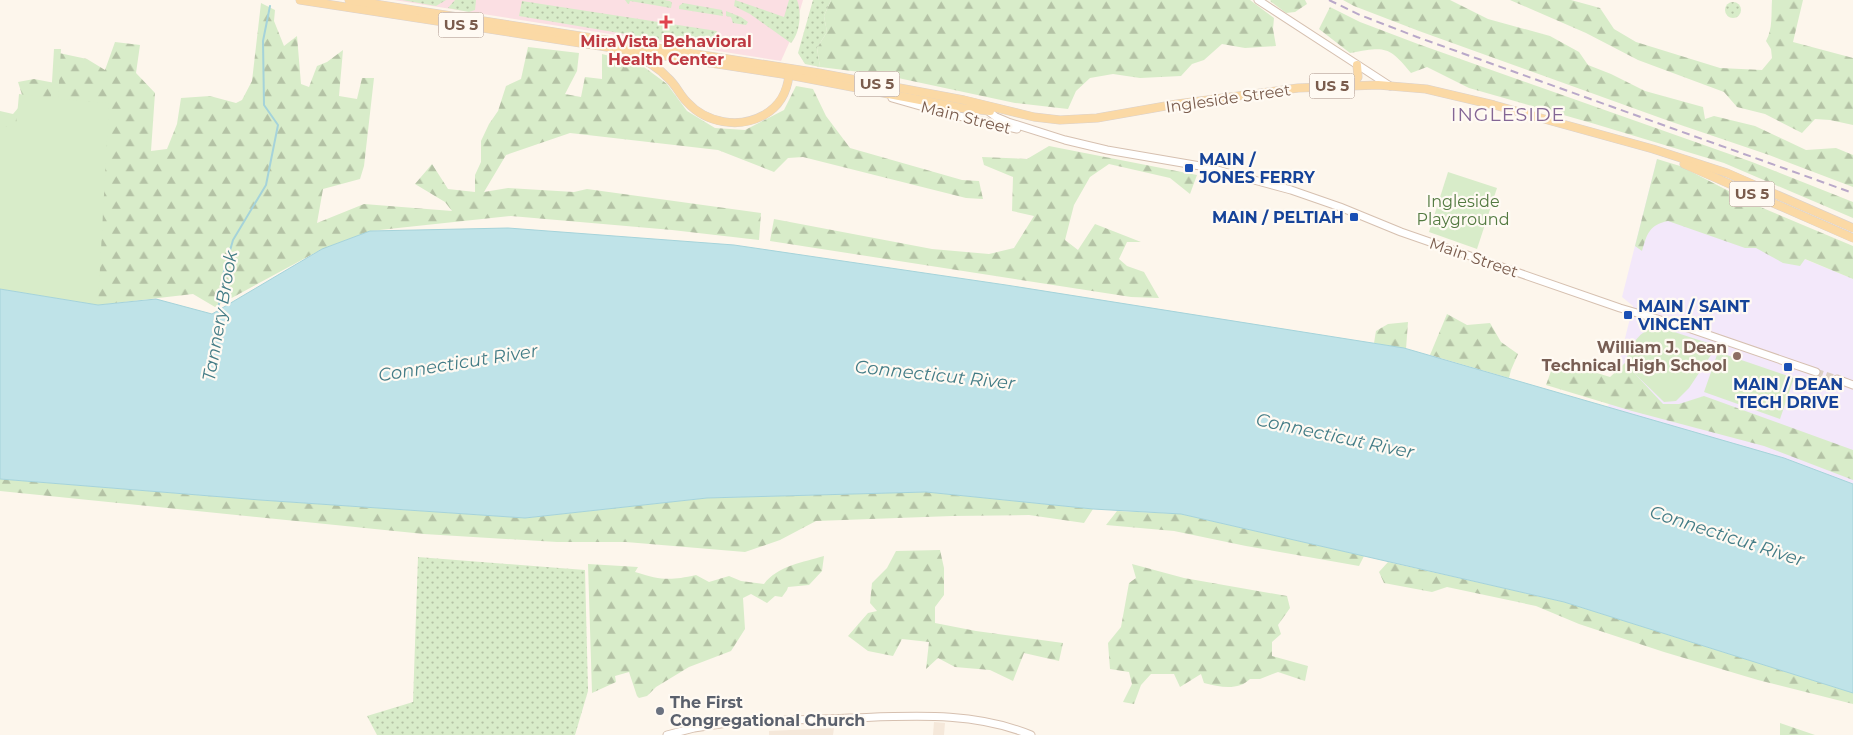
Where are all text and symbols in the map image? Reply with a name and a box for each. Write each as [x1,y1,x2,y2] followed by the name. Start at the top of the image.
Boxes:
[438,12,484,38] road number: US 5
[659,15,673,29] marker: MiraVista Behavioral Health Center
[580,32,752,69] place label: MiraVista Behavioral Health Center
[854,72,900,96] road number: US 5
[1310,74,1354,98] road number: US 5
[1164,80,1292,117] street label: Ingleside Street
[919,97,1013,138] street label: Main Street
[1451,103,1565,126] district label: INGLESIDE
[1198,150,1316,187] place label: MAIN / JONES FERRY
[1183,162,1195,174] marker: MAIN / JONES FERRY
[1730,182,1774,206] road number: US 5
[1417,192,1509,229] park label: Ingleside Playground
[1212,208,1344,227] place label: MAIN / PELTIAH
[1348,211,1360,223] marker: MAIN / PELTIAH
[1427,233,1521,282] street label: Main Street
[198,248,243,383] water label: Tannery Brook
[1637,297,1750,334] place label: MAIN / SAINT VINCENT
[1622,309,1634,321] marker: MAIN / SAINT VINCENT
[1542,338,1727,375] place label: William J. Dean Technical High School
[377,339,540,386] water label: Connecticut River
[1731,350,1743,362] marker: William J. Dean Technical High School
[854,356,1017,394] water label: Connecticut River
[1782,361,1794,373] marker: MAIN / DEAN TECH DRIVE
[1733,375,1843,412] place label: MAIN / DEAN TECH DRIVE
[1254,408,1417,464] water label: Connecticut River
[1647,501,1808,572] water label: Connecticut River
[670,693,865,730] place label: The First Congregational Church
[654,705,666,717] marker: The First Congregational Church

